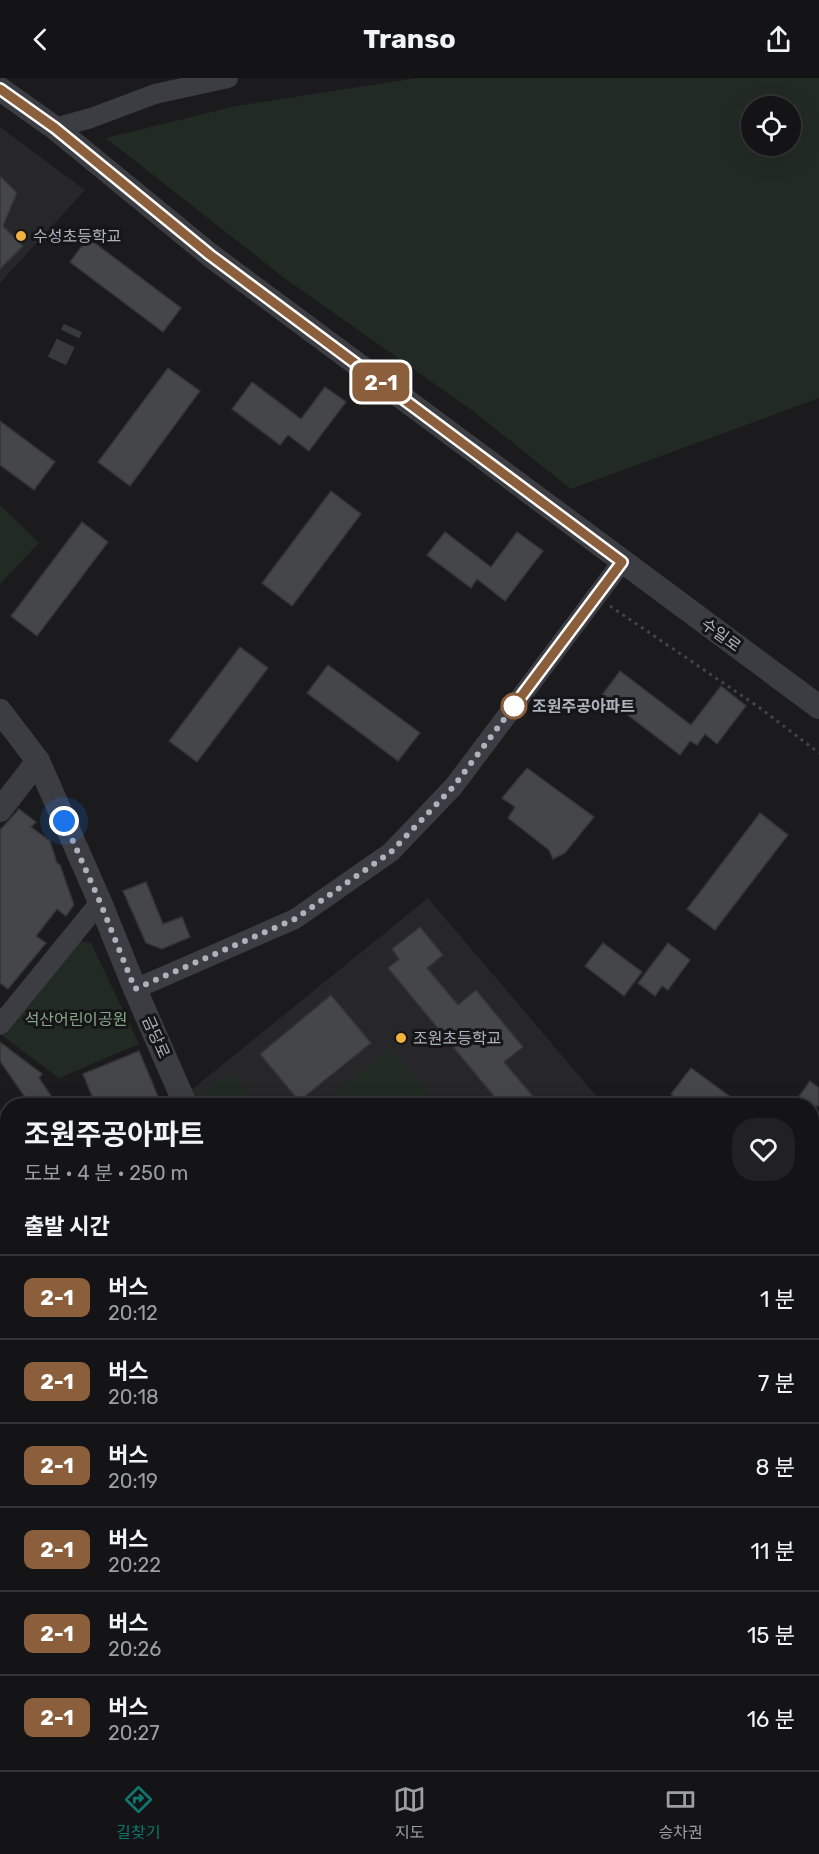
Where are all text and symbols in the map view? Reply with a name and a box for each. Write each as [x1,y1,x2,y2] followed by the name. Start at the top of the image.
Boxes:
[24,23,57,56] icon: back
[363,23,456,55] text: Transo
[762,23,795,56] icon: share
[741,96,801,156] map controls
[741,96,801,156] button: locate
[33,227,121,246] place label: 수성초등학교
[14,229,28,243] marker: 수성초등학교
[346,362,416,402] line badge: 2-1
[364,370,398,395] text: 2-1
[698,614,745,656] street label: 수일로
[501,693,527,719] marker: 조원주공아파트
[532,697,635,716] place label: 조원주공아파트
[49,806,79,836] your location
[24,1010,128,1029] park label: 석산어린이공원
[138,1013,174,1061] street label: 금당로
[413,1029,501,1048] place label: 조원초등학교
[394,1031,408,1045] marker: 조원초등학교
[24,1118,204,1151] text: 조원주공아파트
[732,1118,795,1181] button: heart
[24,1161,188,1185] text: 도보 · 4 분 · 250 m
[24,1213,110,1240] text: 출발 시간
[108,1274,148,1301] text: 버스
[40,1285,74,1310] text: 2-1
[760,1286,795,1313] text: 1 분
[108,1301,158,1325] text: 20:12
[108,1358,148,1385] text: 버스
[40,1369,74,1394] text: 2-1
[758,1370,795,1397] text: 7 분
[108,1385,159,1409] text: 20:18
[108,1442,148,1469] text: 버스
[40,1453,74,1478] text: 2-1
[755,1454,795,1481] text: 8 분
[108,1469,158,1493] text: 20:19
[108,1526,148,1553] text: 버스
[40,1537,74,1562] text: 2-1
[751,1538,795,1565] text: 11 분
[108,1553,161,1577] text: 20:22
[108,1610,148,1637] text: 버스
[40,1621,74,1646] text: 2-1
[747,1622,795,1649] text: 15 분
[108,1637,161,1661] text: 20:26
[108,1694,148,1721] text: 버스
[40,1705,74,1730] text: 2-1
[747,1706,795,1733] text: 16 분
[108,1721,160,1745] text: 20:27
[116,1783,160,1843] tab: 길찾기
[393,1783,426,1843] tab: 지도
[659,1783,703,1843] tab: 승차권

